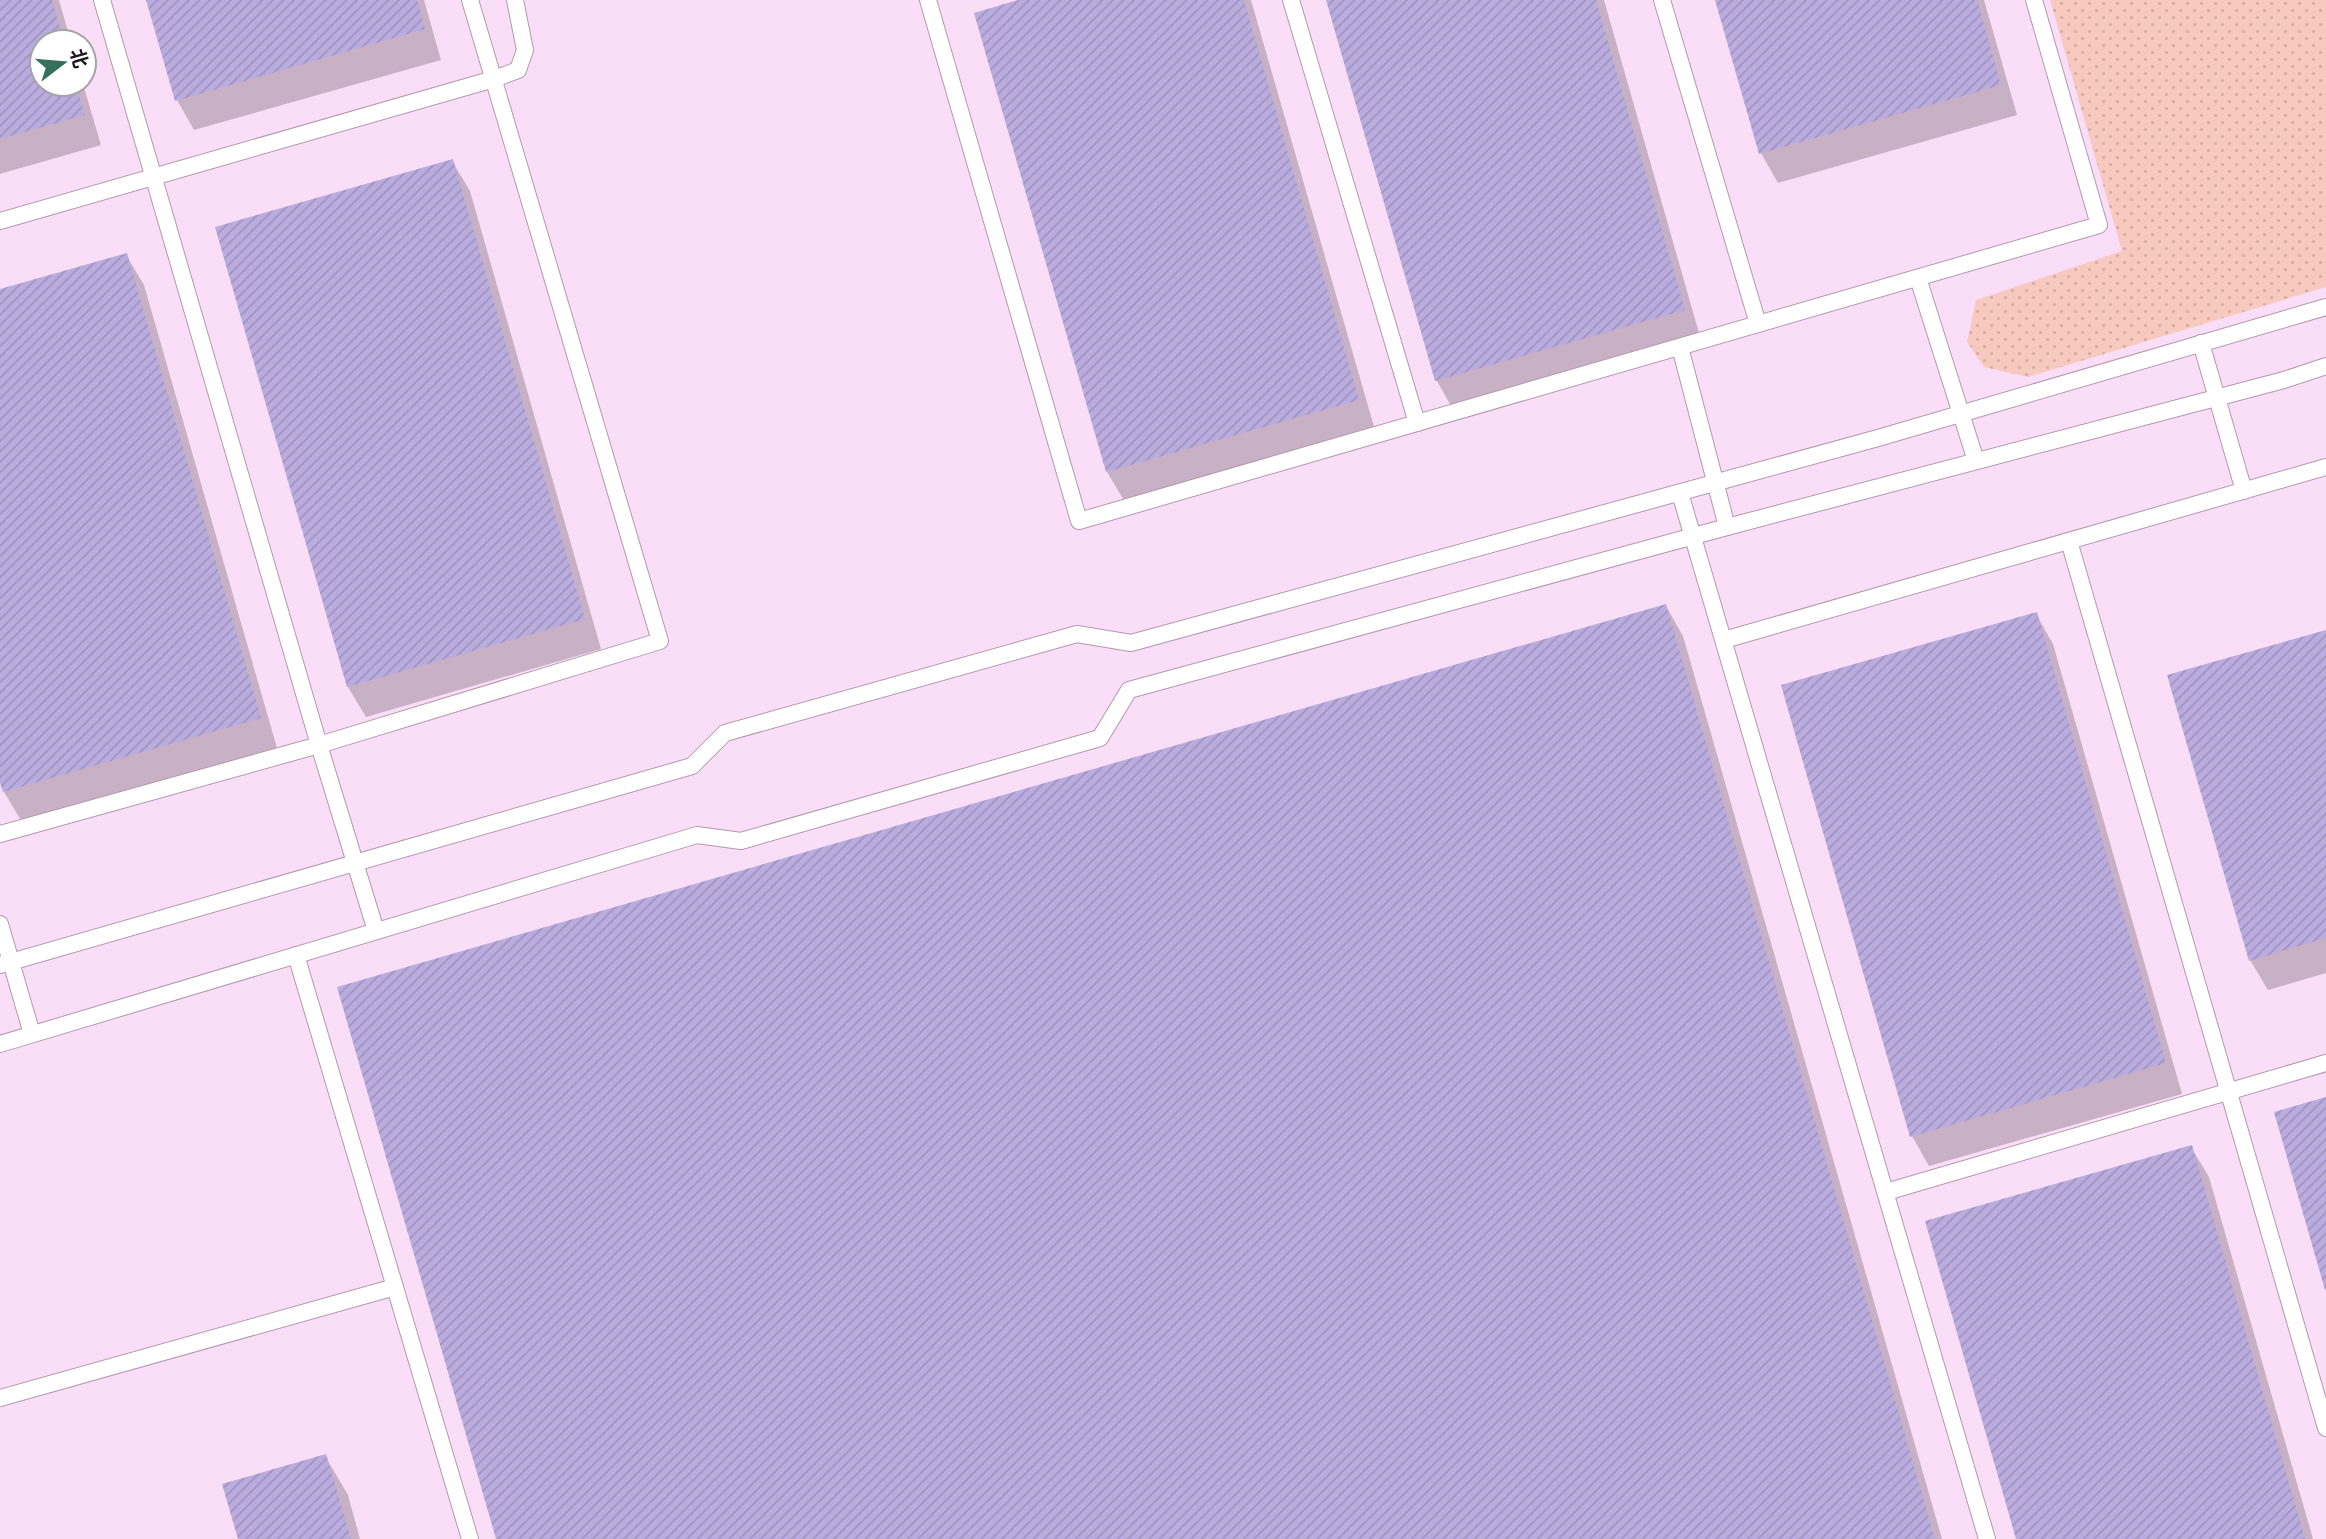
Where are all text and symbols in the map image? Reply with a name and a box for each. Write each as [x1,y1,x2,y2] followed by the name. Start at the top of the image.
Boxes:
[28,28,98,98] north arrow
[65,46,93,71] text: 北

